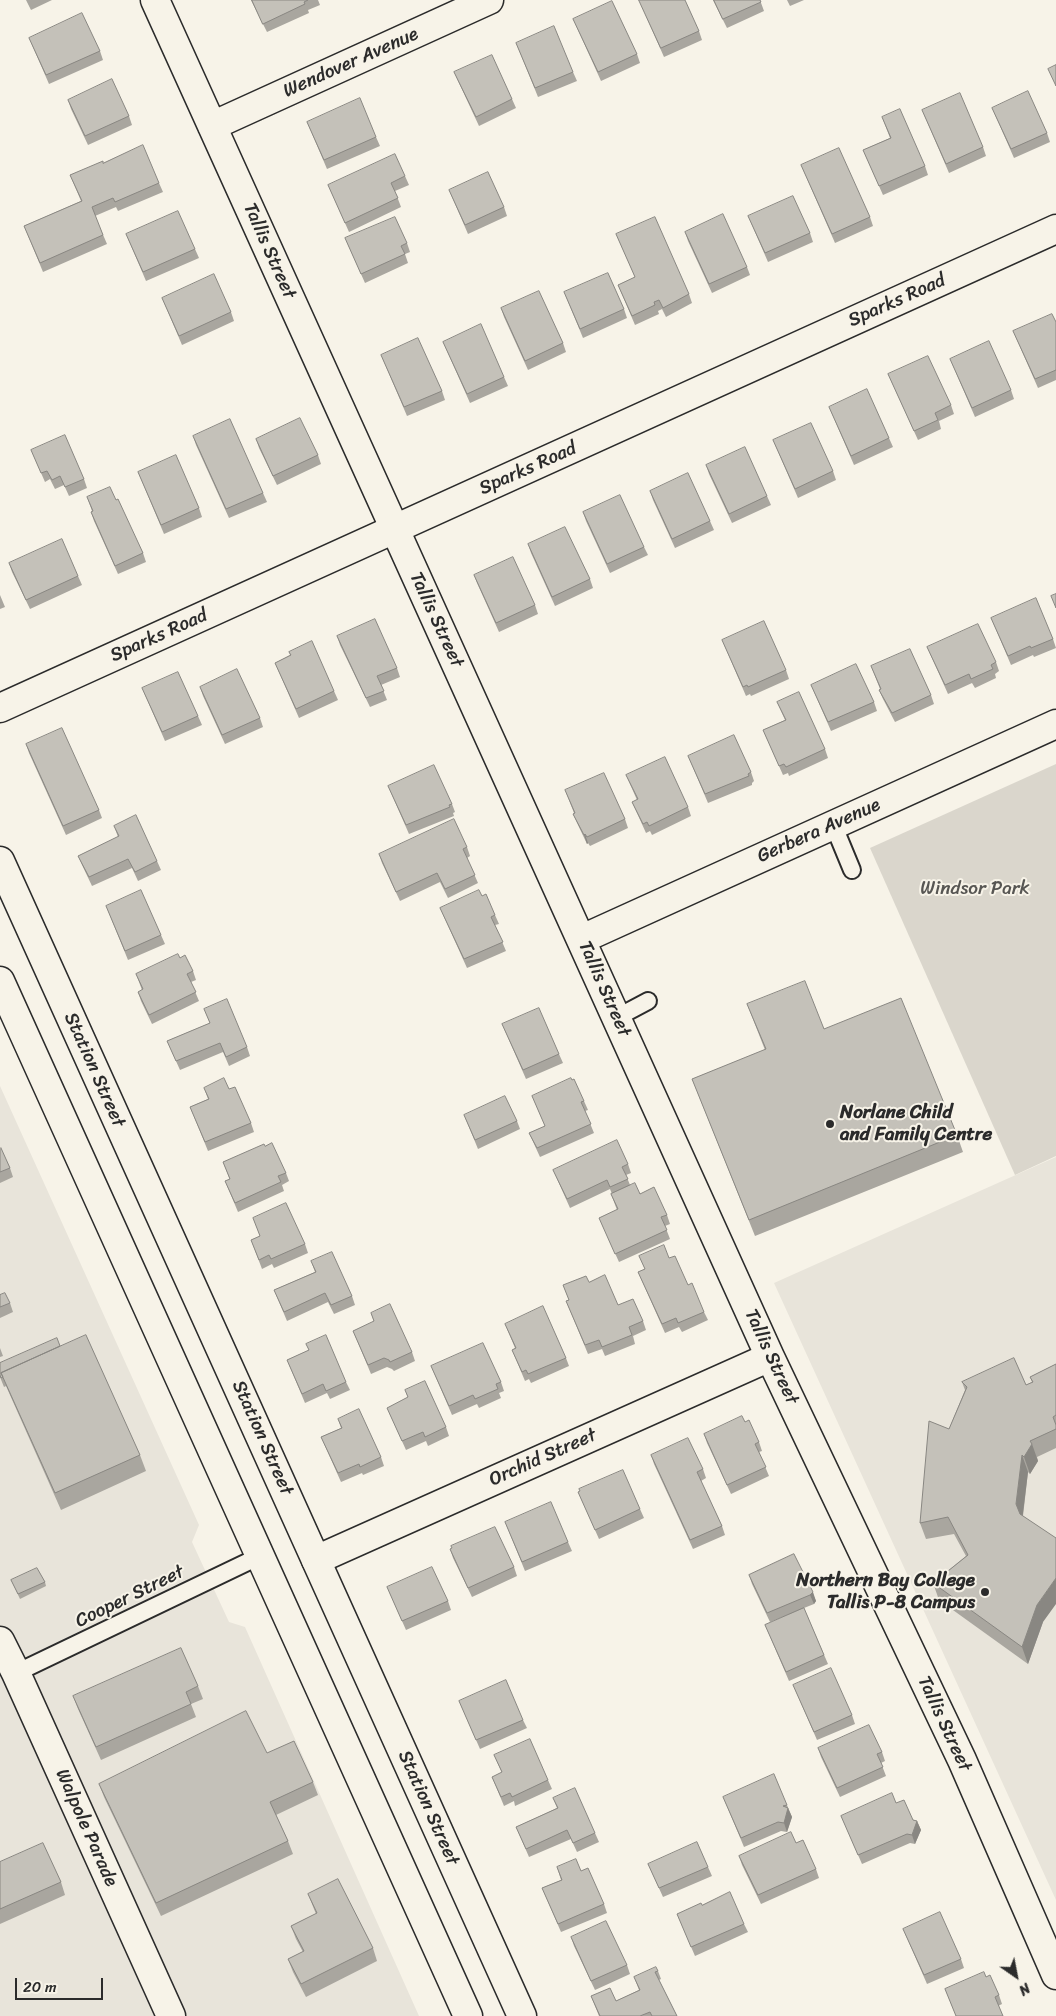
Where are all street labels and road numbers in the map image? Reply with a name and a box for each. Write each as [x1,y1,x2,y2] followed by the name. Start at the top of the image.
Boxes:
[280,23,422,103] street label: Wendover Avenue
[238,200,300,302] street label: Tallis Street
[845,269,949,333] street label: Sparks Road
[476,437,580,501] street label: Sparks Road
[404,569,468,671] street label: Tallis Street
[107,604,211,668] street label: Sparks Road
[754,794,884,868] street label: Gerbera Avenue
[573,938,635,1040] street label: Tallis Street
[59,1009,129,1131] street label: Station Street
[739,1306,803,1408] street label: Tallis Street
[227,1377,297,1499] street label: Station Street
[486,1424,600,1492] street label: Orchid Street
[72,1561,188,1633] street label: Cooper Street
[912,1673,976,1775] street label: Tallis Street
[393,1747,463,1869] street label: Station Street
[50,1766,122,1890] street label: Walpole Parade

